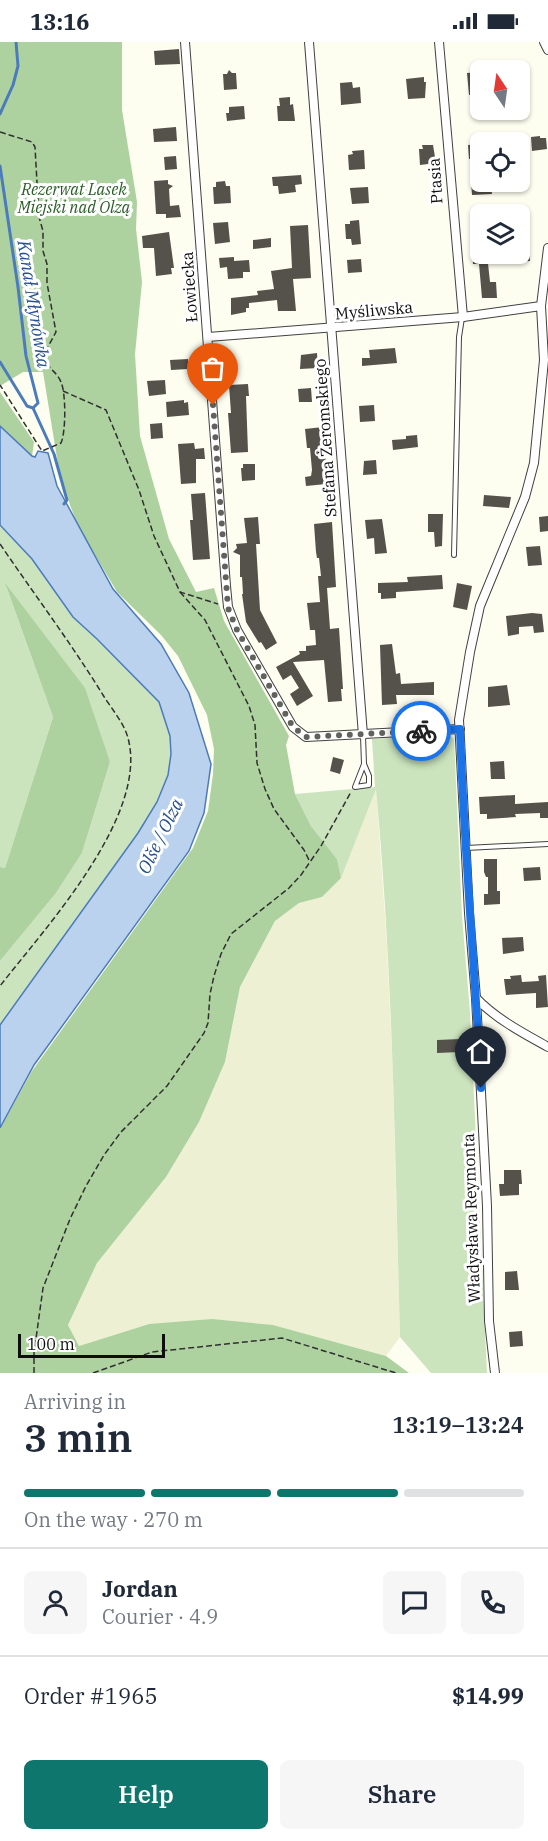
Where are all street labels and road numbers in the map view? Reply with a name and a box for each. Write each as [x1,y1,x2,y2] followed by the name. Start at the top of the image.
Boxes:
[423,157,447,205] street label: Ptasia
[177,251,201,323] street label: Łowiecka
[334,297,414,323] street label: Myśliwska
[309,358,341,518] street label: Stefana Żeromskiego
[458,1133,484,1303] street label: Władysława Reymonta

